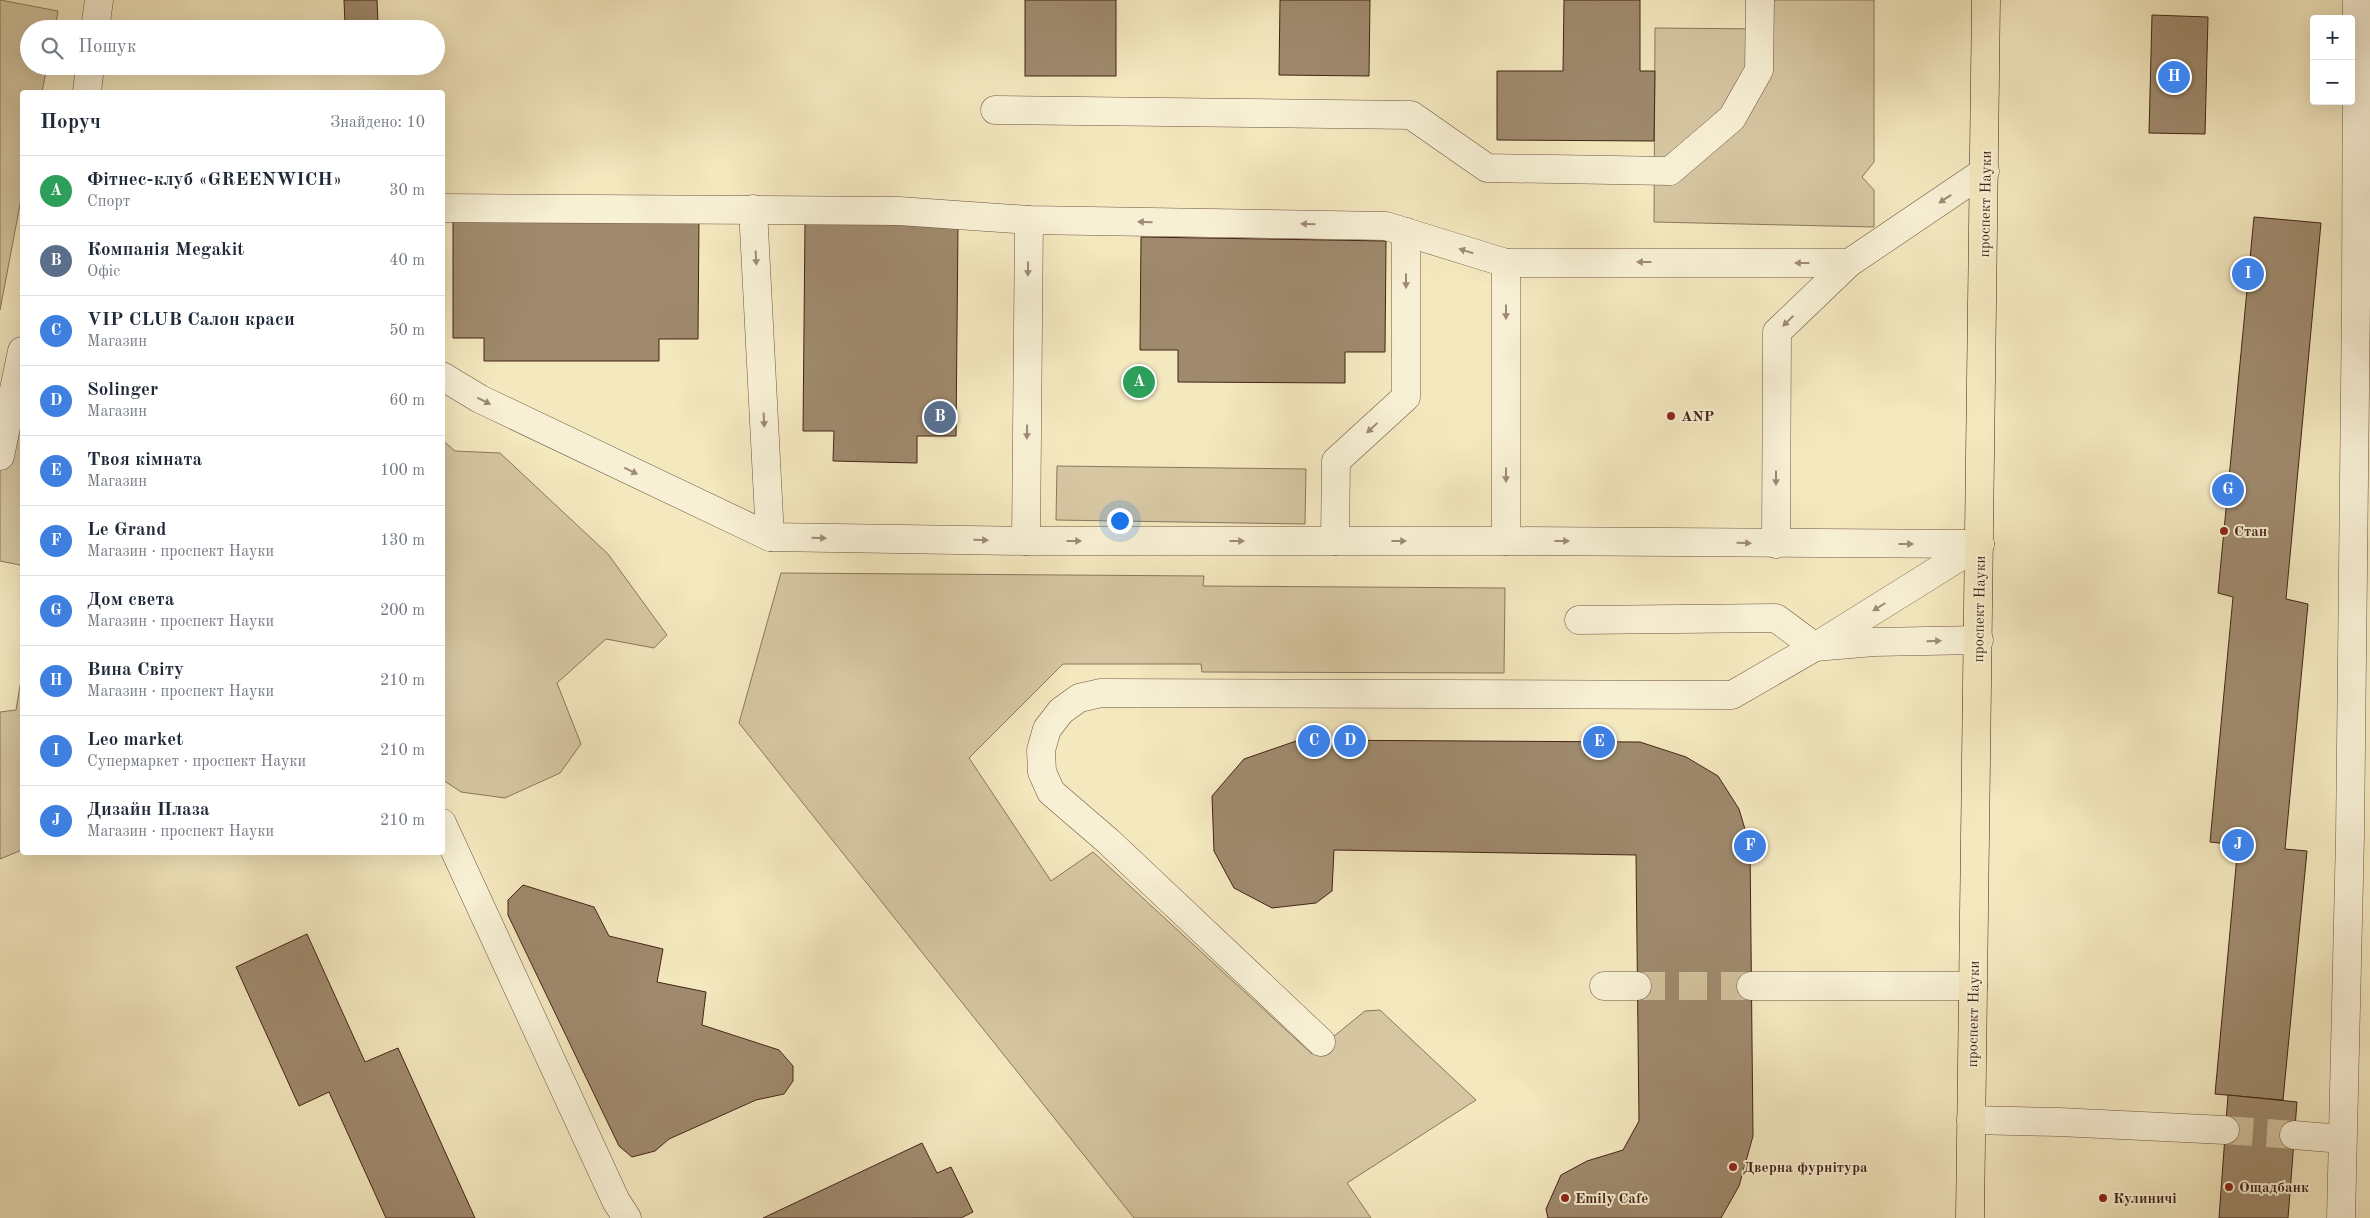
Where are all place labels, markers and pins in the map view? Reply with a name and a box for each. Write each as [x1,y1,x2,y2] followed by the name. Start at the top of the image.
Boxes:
[2158,58,2190,96] pin: H
[2232,255,2264,293] pin: I
[1123,363,1155,401] pin: A
[924,398,956,436] pin: B
[1665,410,1677,422] marker: ANP
[1681,410,1714,425] place label: ANP
[2212,471,2244,509] pin: G
[2218,525,2230,537] marker: Стан
[2234,525,2267,540] place label: Стан
[1298,722,1330,760] pin: C
[1334,722,1366,760] pin: D
[1583,723,1615,761] pin: E
[2222,826,2254,864] pin: J
[1734,827,1766,865] pin: F
[1727,1161,1739,1173] marker: Дверна фурнітура
[1743,1161,1868,1176] place label: Дверна фурнітура
[2223,1181,2235,1193] marker: Ощадбанк
[2239,1181,2309,1196] place label: Ощадбанк
[1559,1192,1571,1204] marker: Emily Cafe
[1575,1192,1648,1207] place label: Emily Cafe
[2097,1192,2109,1204] marker: Кулиничі
[2113,1192,2177,1207] place label: Кулиничі

